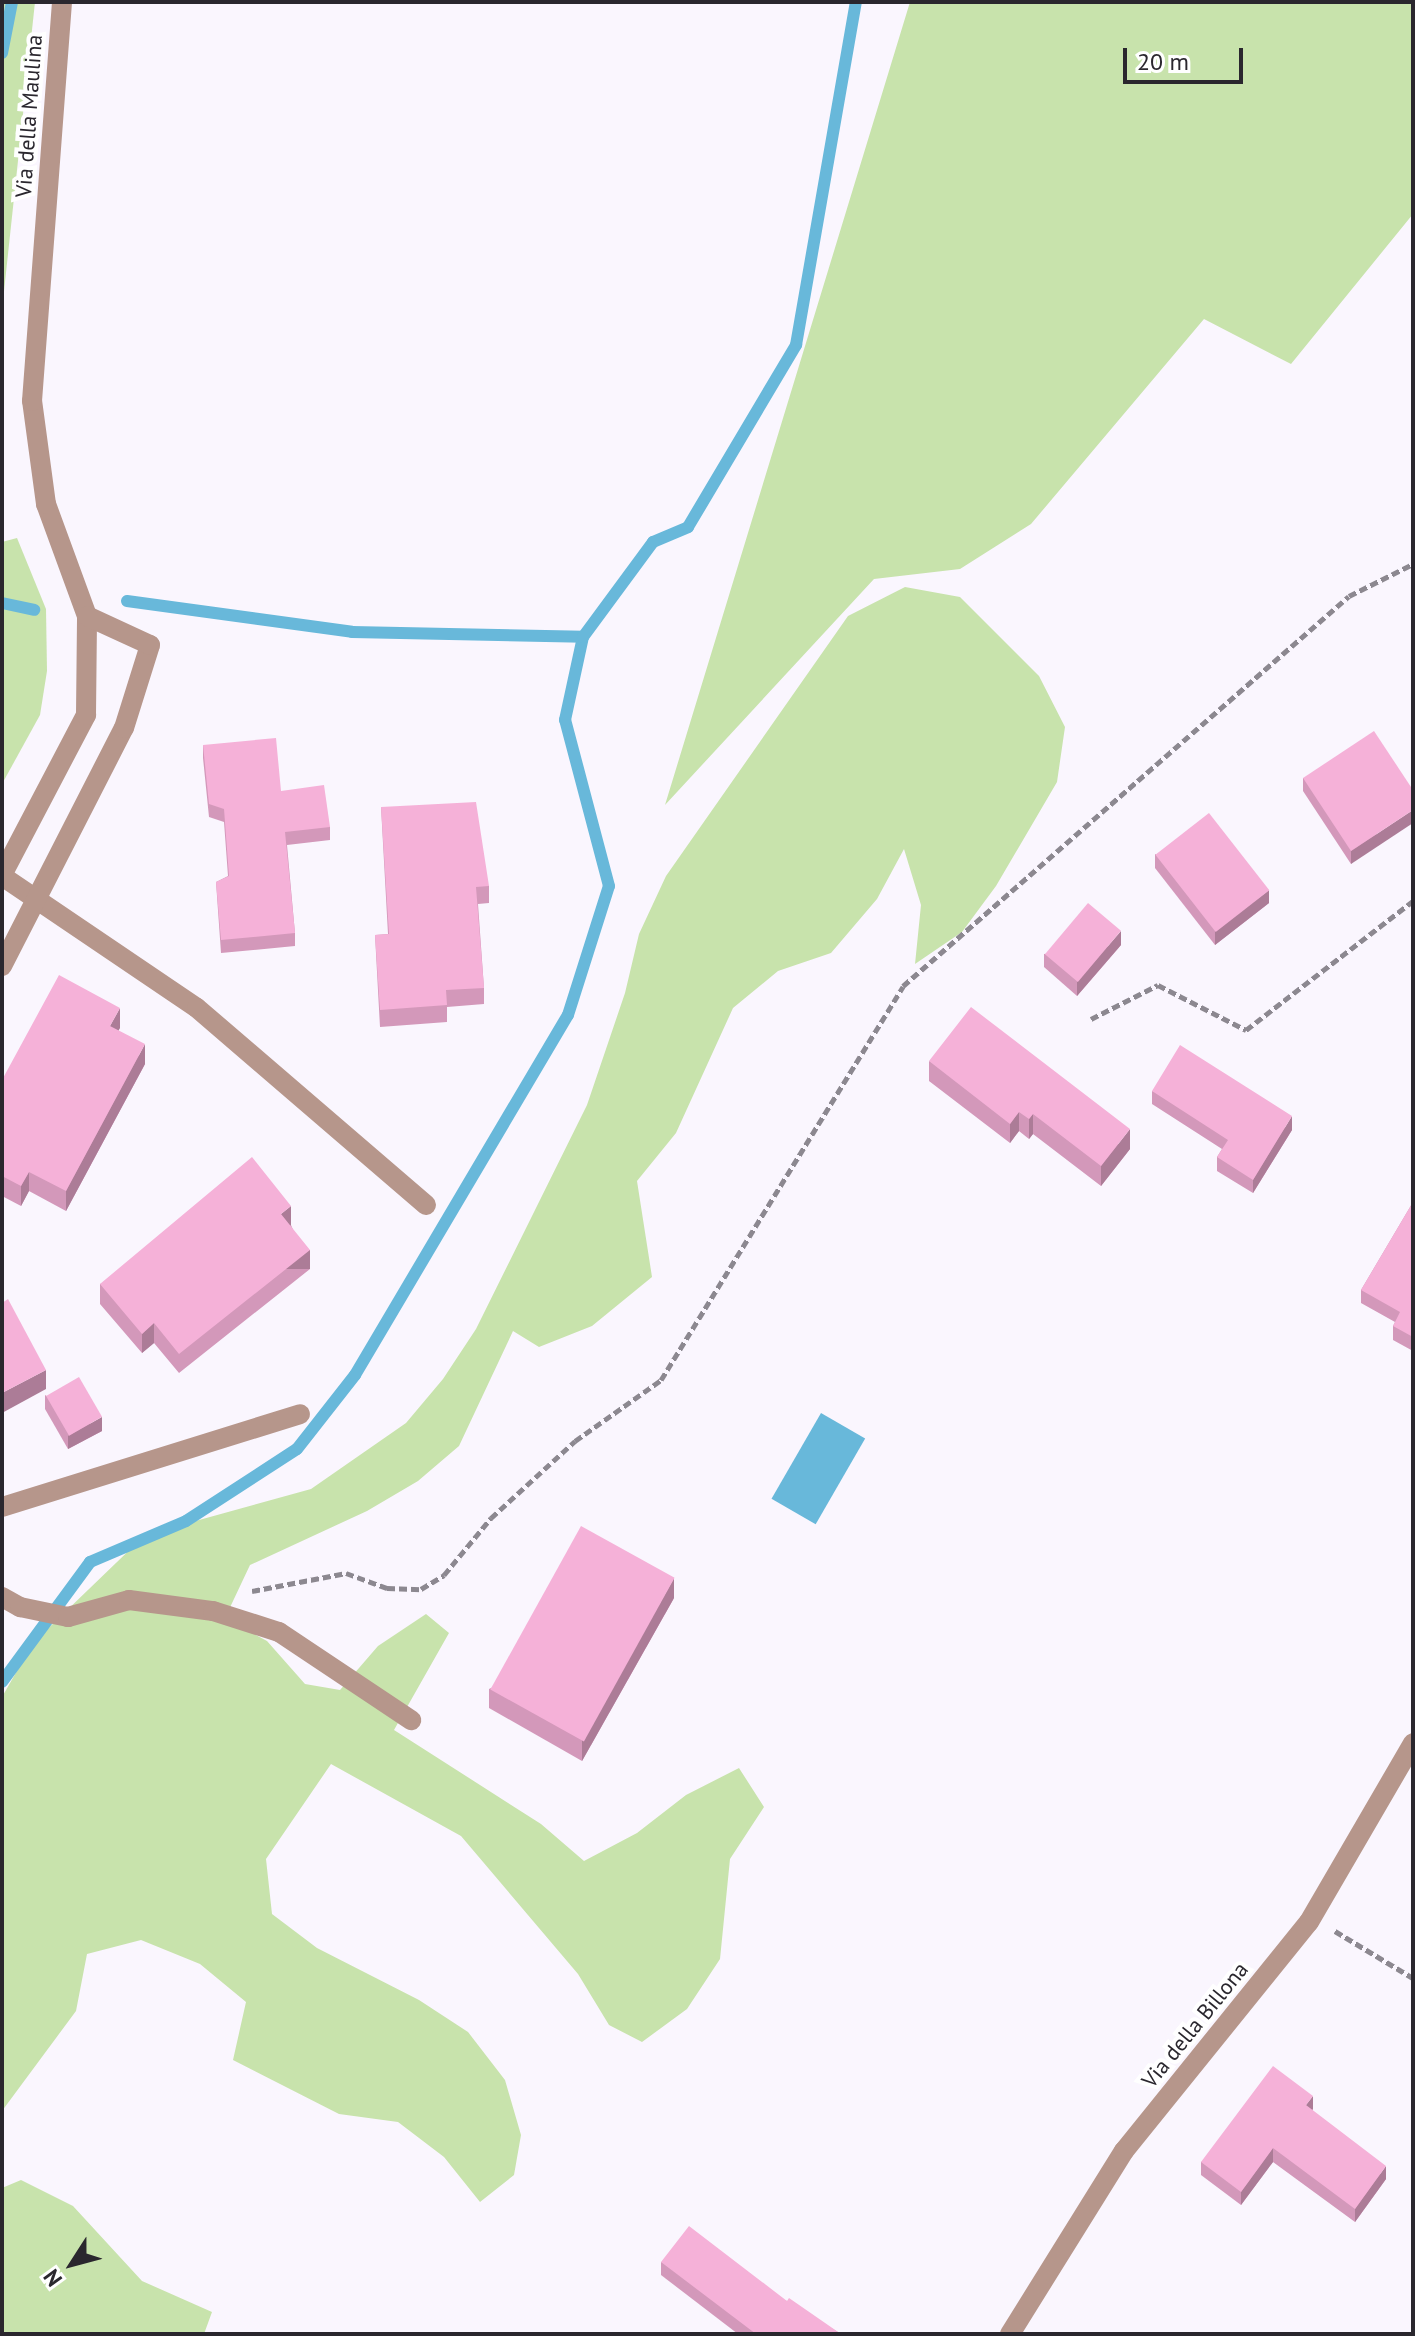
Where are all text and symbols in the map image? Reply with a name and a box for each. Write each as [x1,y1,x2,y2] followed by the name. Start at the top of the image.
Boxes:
[1127,32,1247,82] scale bar
[10,34,48,198] street label: Via della Maulina
[1137,46,1189,77] text: 20 m
[1136,1957,1254,2093] street label: Via della Billona
[32,2224,112,2304] north arrow
[37,2264,68,2292] text: N

